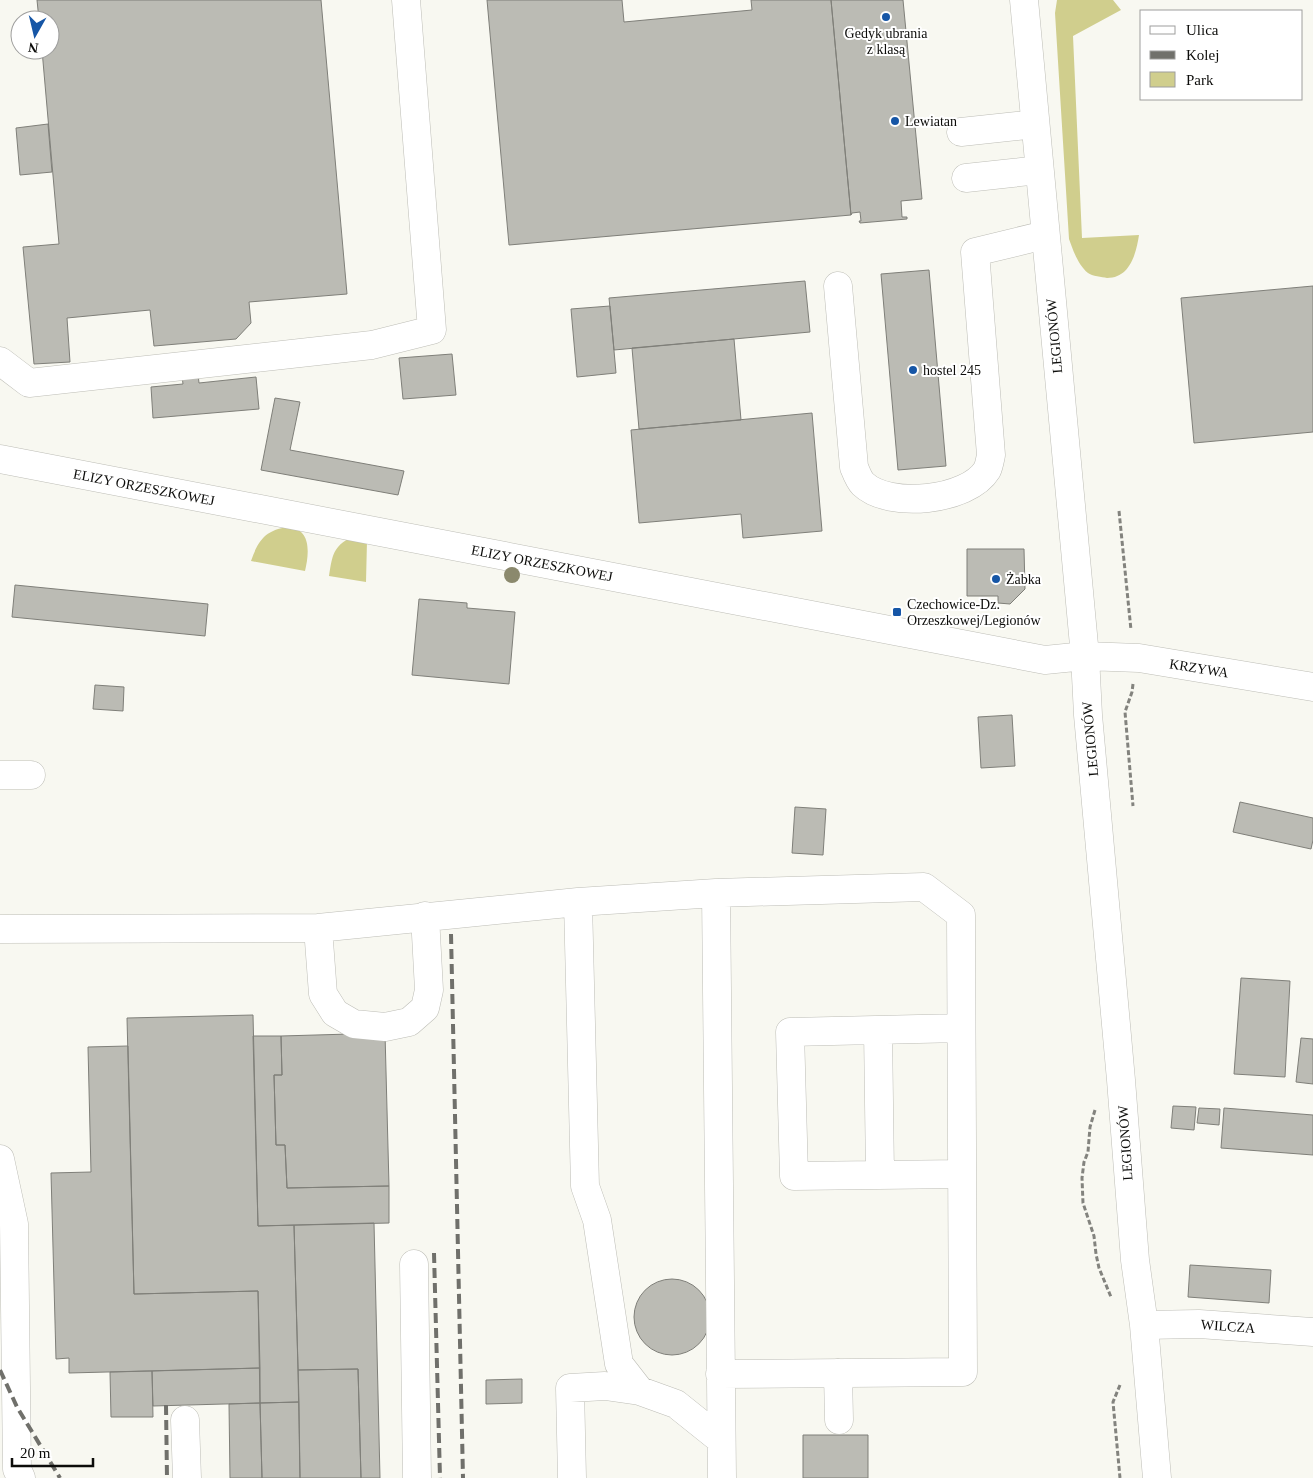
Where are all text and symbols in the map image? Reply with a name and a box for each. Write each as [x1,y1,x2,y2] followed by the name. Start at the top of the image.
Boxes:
[10,10,60,60] north arrow
[1140,10,1303,100] legend
[880,11,892,23] marker: Gedyk ubrania z klasą
[1186,22,1219,38] text: Ulica
[845,26,928,57] place label: Gedyk ubrania z klasą
[27,39,39,56] text: N
[1186,47,1219,63] text: Kolej
[1186,72,1214,88] text: Park
[905,114,957,129] place label: Lewiatan
[889,115,901,127] marker: Lewiatan
[1043,297,1065,374] street label: LEGIONÓW
[923,363,981,378] place label: hostel 245
[907,364,919,376] marker: hostel 245
[72,466,216,509] street label: ELIZY ORZESZKOWEJ
[470,542,614,585] street label: ELIZY ORZESZKOWEJ
[1006,572,1042,587] place label: Żabka
[990,573,1002,585] marker: Żabka
[907,597,1042,628] place label: Czechowice-Dz. Orzeszkowej/Legionów
[891,606,903,618] marker: Czechowice-Dz. Orzeszkowej/Legionów
[1168,656,1231,681] street label: KRZYWA
[1079,700,1101,777] street label: LEGIONÓW
[1114,1104,1136,1181] street label: LEGIONÓW
[1200,1317,1257,1336] street label: WILCZA
[12,1436,94,1468] scale bar
[20,1445,51,1461] text: 20 m

